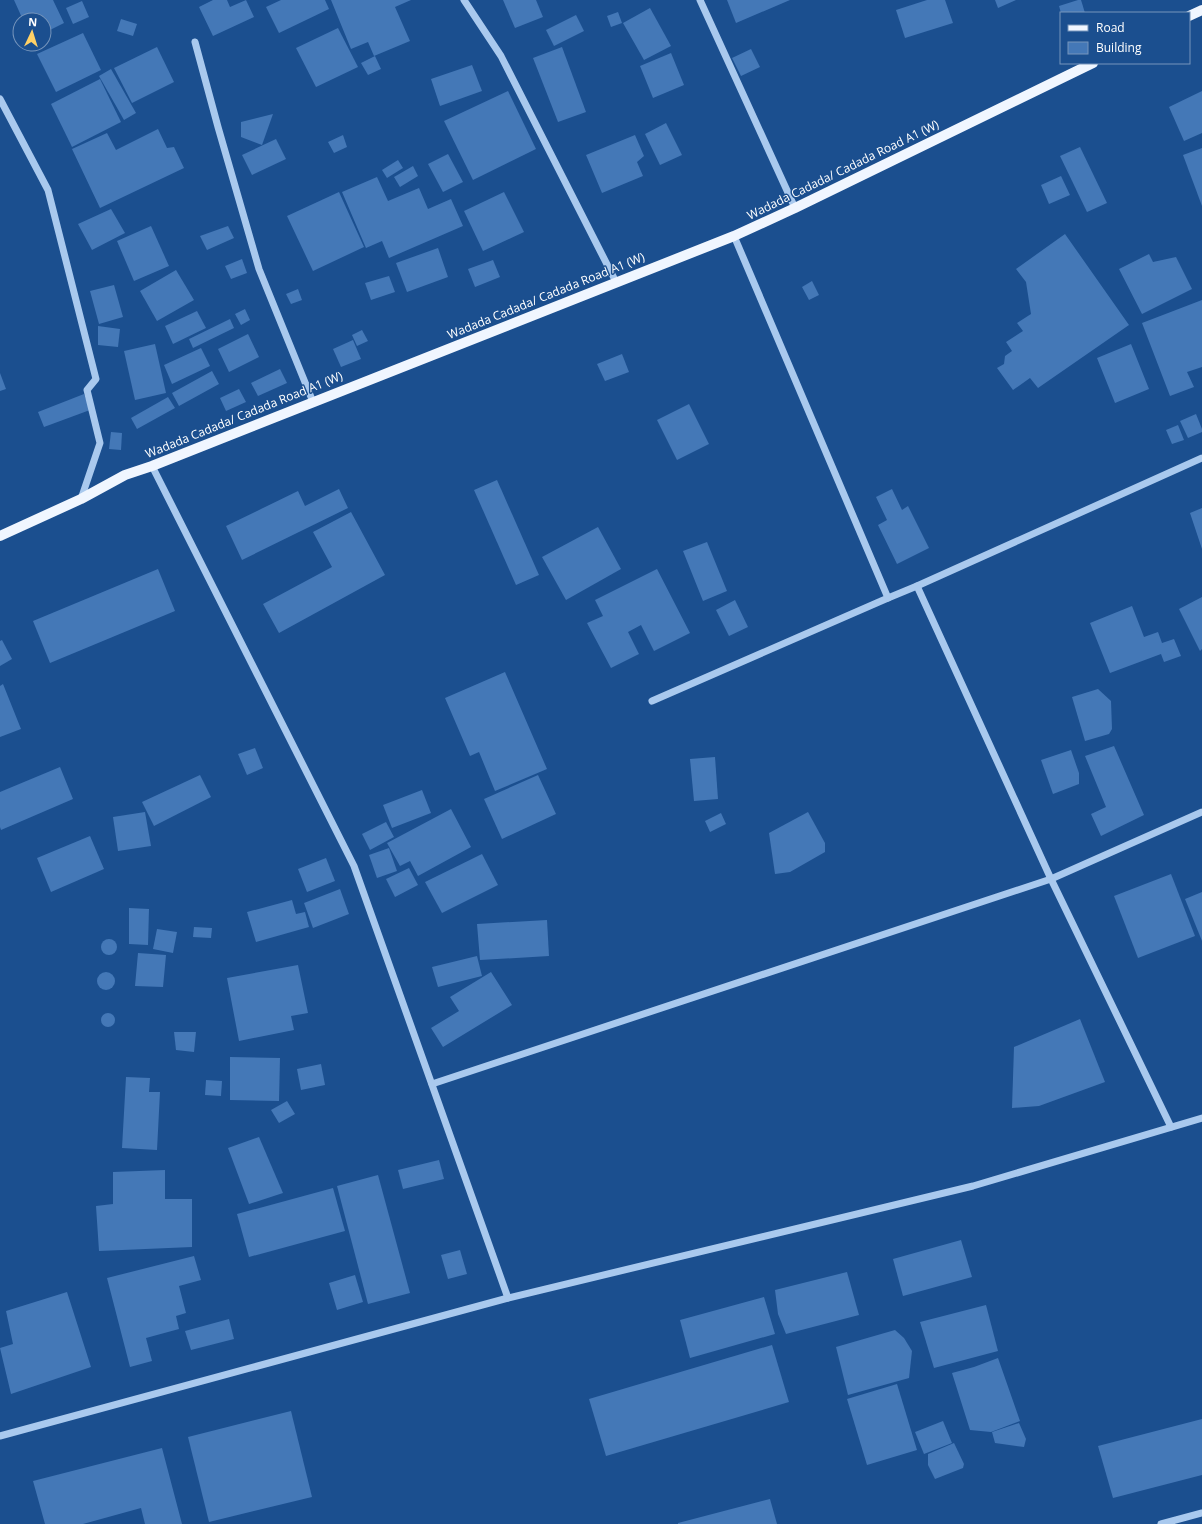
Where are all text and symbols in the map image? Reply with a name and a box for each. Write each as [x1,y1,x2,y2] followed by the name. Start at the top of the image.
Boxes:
[12,12,52,52] north arrow
[1060,12,1190,64] legend
[28,14,38,29] text: N
[1096,19,1125,36] text: Road
[1096,39,1142,56] text: Building
[744,115,942,224] street label: Wadada Cadada/ Cadada Road A1 (W)
[445,248,647,343] street label: Wadada Cadada/ Cadada Road A1 (W)
[143,367,345,462] street label: Wadada Cadada/ Cadada Road A1 (W)

